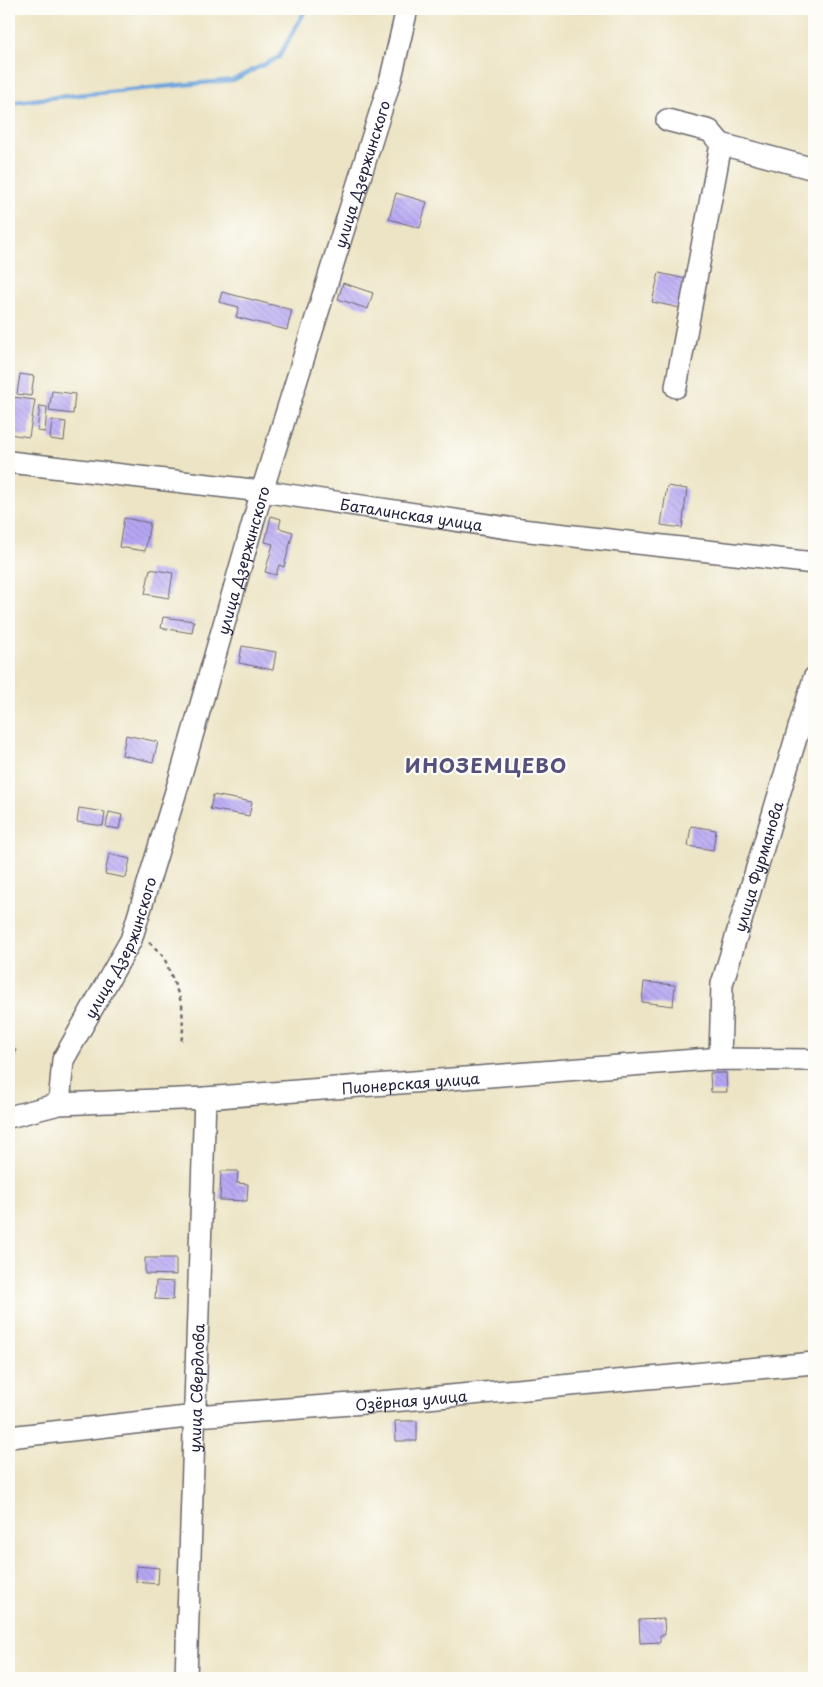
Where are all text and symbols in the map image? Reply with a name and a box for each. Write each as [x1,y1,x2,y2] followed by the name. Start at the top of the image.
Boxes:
[327,97,395,251] street label: улица Дзержинского
[210,483,274,637] street label: улица Дзержинского
[339,491,485,536] street label: Баталинская улица
[405,750,567,780] district label: ИНОЗЕМЦЕВО
[727,797,788,934] street label: улица Фурманова
[78,874,161,1022] street label: улица Дзержинского
[341,1065,481,1099] street label: Пионерская улица
[182,1323,209,1453] street label: улица Свердлова
[354,1383,469,1415] street label: Озёрная улица

